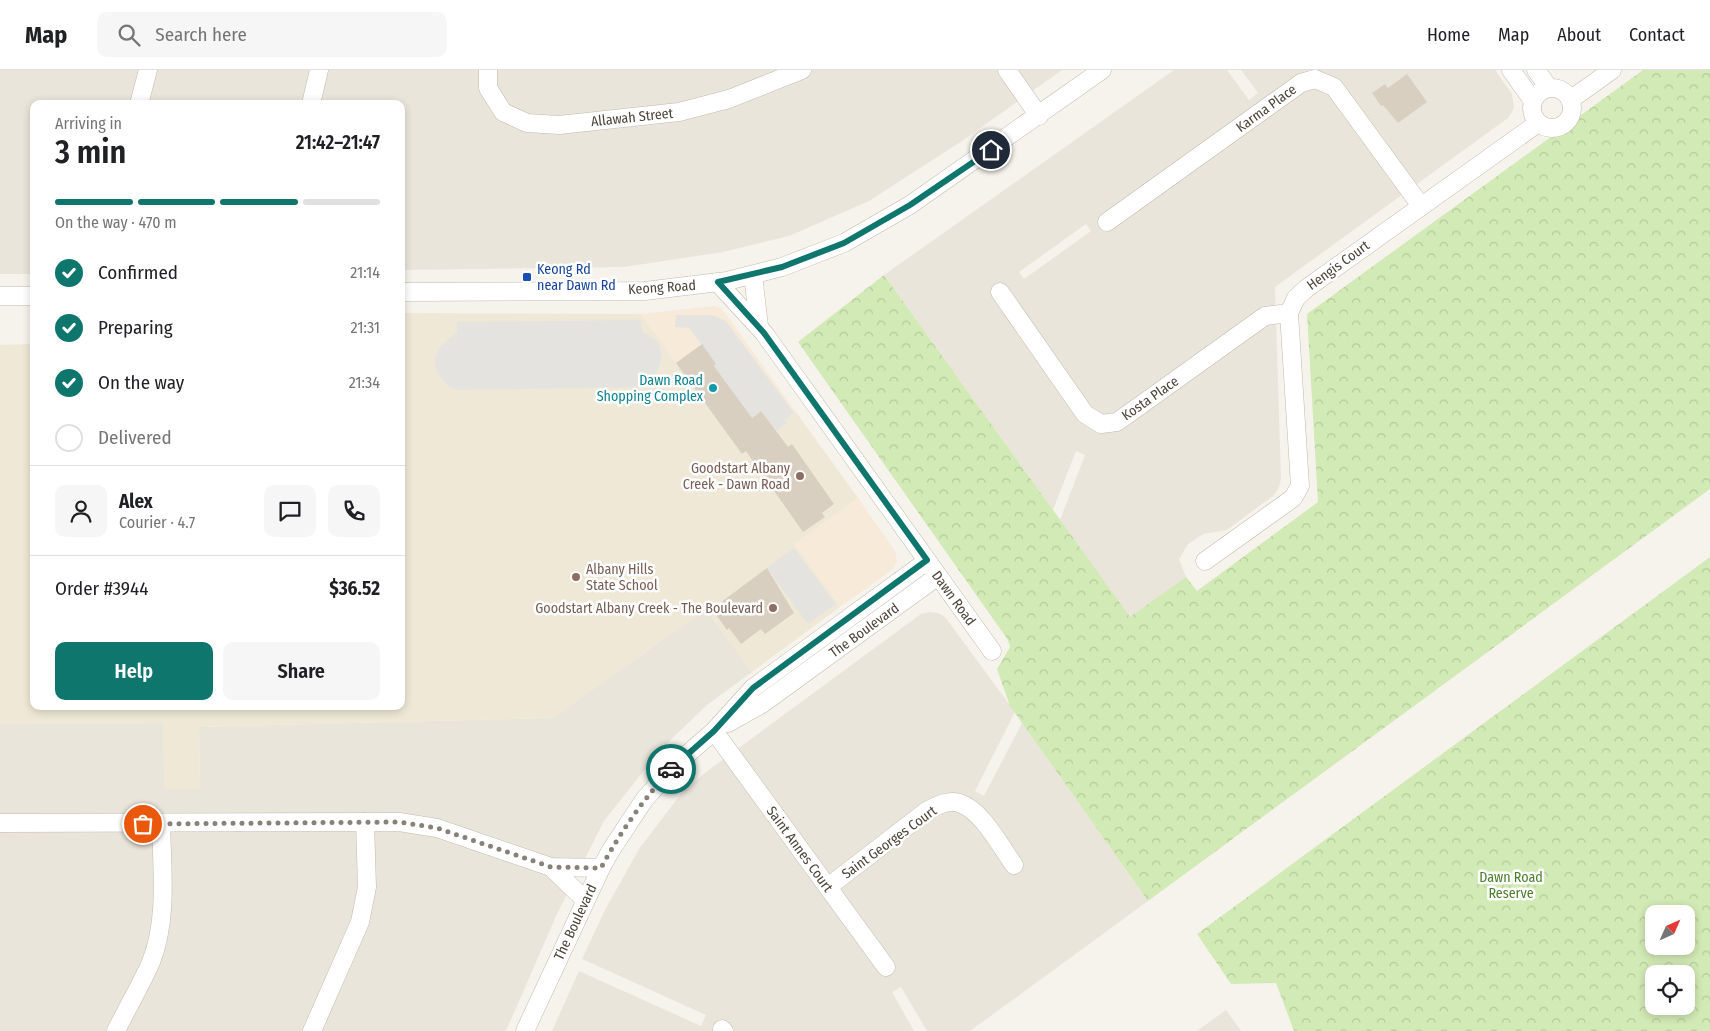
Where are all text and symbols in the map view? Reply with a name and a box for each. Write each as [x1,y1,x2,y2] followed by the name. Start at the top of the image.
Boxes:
[97,12,447,57] search box
[25,21,67,49] text: Map
[115,21,143,49] icon: search
[155,23,247,46] text: Search here
[1427,24,1470,46] text: Home
[1498,24,1529,46] text: Map
[1557,24,1601,46] text: About
[1629,24,1685,46] text: Contact
[1233,81,1300,136] street label: Karma Place
[590,105,674,130] street label: Allawah Street
[55,114,122,133] text: Arriving in
[970,129,1012,171] pin
[296,131,380,154] text: 21:42–21:47
[55,133,126,171] text: 3 min
[977,136,1005,164] icon: home
[55,213,177,232] text: On the way · 470 m
[1304,237,1373,294] street label: Hengis Court
[55,259,83,287] icon: check
[98,261,178,284] text: Confirmed
[537,261,616,294] place label: Keong Rd near Dawn Rd
[350,263,380,282] text: 21:14
[521,271,533,283] marker: Keong Rd near Dawn Rd
[628,277,696,298] street label: Keong Road
[55,314,83,342] icon: check
[98,316,173,339] text: Preparing
[350,318,380,337] text: 21:31
[55,369,83,397] icon: check
[98,371,184,394] text: On the way
[597,372,704,405] place label: Dawn Road Shopping Complex
[349,373,380,392] text: 21:34
[1119,373,1182,424] street label: Kosta Place
[707,382,719,394] marker: Dawn Road Shopping Complex
[98,426,172,449] text: Delivered
[683,460,791,493] place label: Goodstart Albany Creek - Dawn Road
[794,470,806,482] marker: Goodstart Albany Creek - Dawn Road
[55,485,107,537] button: person
[264,485,316,537] button: chat
[328,485,380,537] button: phone
[119,490,153,513] text: Alex
[119,513,195,532] text: Courier · 4.7
[586,561,658,594] place label: Albany Hills State School
[928,568,979,629] street label: Dawn Road
[570,571,582,583] marker: Albany Hills State School
[55,577,148,600] text: Order #3944
[329,577,380,600] text: $36.52
[826,599,902,661] street label: The Boulevard
[535,600,763,617] place label: Goodstart Albany Creek - The Boulevard
[767,602,779,614] marker: Goodstart Albany Creek - The Boulevard
[55,642,213,700] button: Help
[223,642,380,700] button: Share
[646,744,696,794] courier
[657,755,685,783] icon: car
[839,802,940,883] street label: Saint Georges Court
[122,803,164,845] pin
[763,803,837,896] street label: Saint Annes Court
[129,810,157,838] icon: bag
[1479,869,1543,902] park label: Dawn Road Reserve
[550,882,600,963] street label: The Boulevard
[1645,905,1695,955] north arrow
[1645,905,1695,1015] map controls
[1645,965,1695,1015] button: locate

